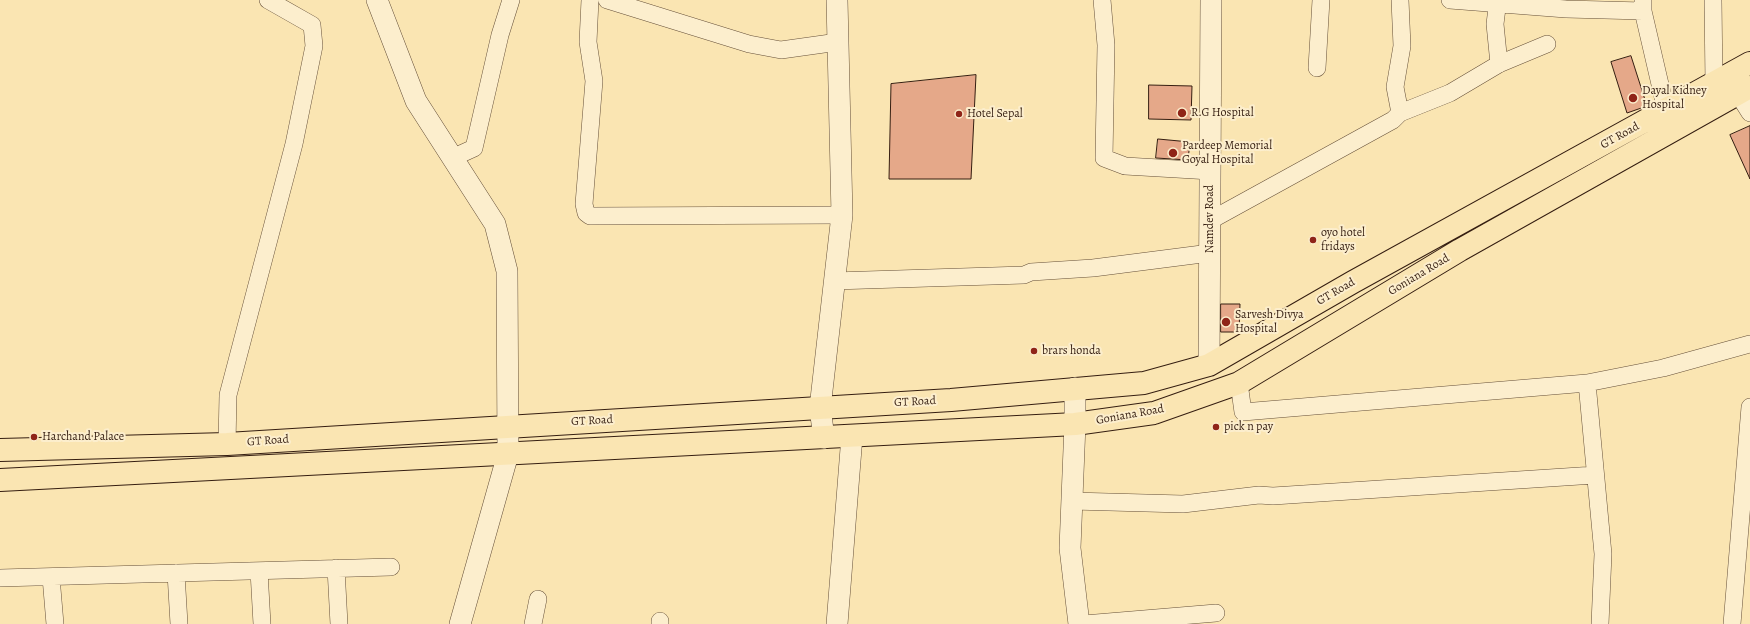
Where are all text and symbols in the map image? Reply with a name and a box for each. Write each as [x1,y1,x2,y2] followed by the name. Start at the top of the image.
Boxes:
[1642,84,1707,112] place label: Dayal Kidney Hospital
[1627,92,1639,104] marker: Dayal Kidney Hospital
[1191,106,1254,120] place label: R.G Hospital
[967,107,1023,121] place label: Hotel Sepal
[1176,107,1188,119] marker: R.G Hospital
[954,109,964,119] marker: Hotel Sepal
[1598,120,1642,152] street label: GT Road
[1182,139,1272,167] place label: Pardeep Memorial Goyal Hospital
[1167,147,1179,159] marker: Pardeep Memorial Goyal Hospital
[1203,185,1217,253] street label: Namdev Road
[1321,226,1365,254] place label: oyo hotel fridays
[1308,235,1318,245] marker: oyo hotel fridays
[1386,251,1452,299] street label: Goniana Road
[1314,275,1358,309] street label: GT Road
[1235,308,1304,336] place label: Sarvesh Divya Hospital
[1220,316,1232,328] marker: Sarvesh Divya Hospital
[1042,344,1101,358] place label: brars honda
[1029,346,1039,356] marker: brars honda
[894,394,936,410] street label: GT Road
[1095,402,1165,428] street label: Goniana Road
[571,413,613,429] street label: GT Road
[1224,420,1273,434] place label: pick n pay
[1211,422,1221,432] marker: pick n pay
[42,430,124,444] place label: Harchand Palace
[29,432,39,442] marker: Harchand Palace
[247,432,289,450] street label: GT Road

